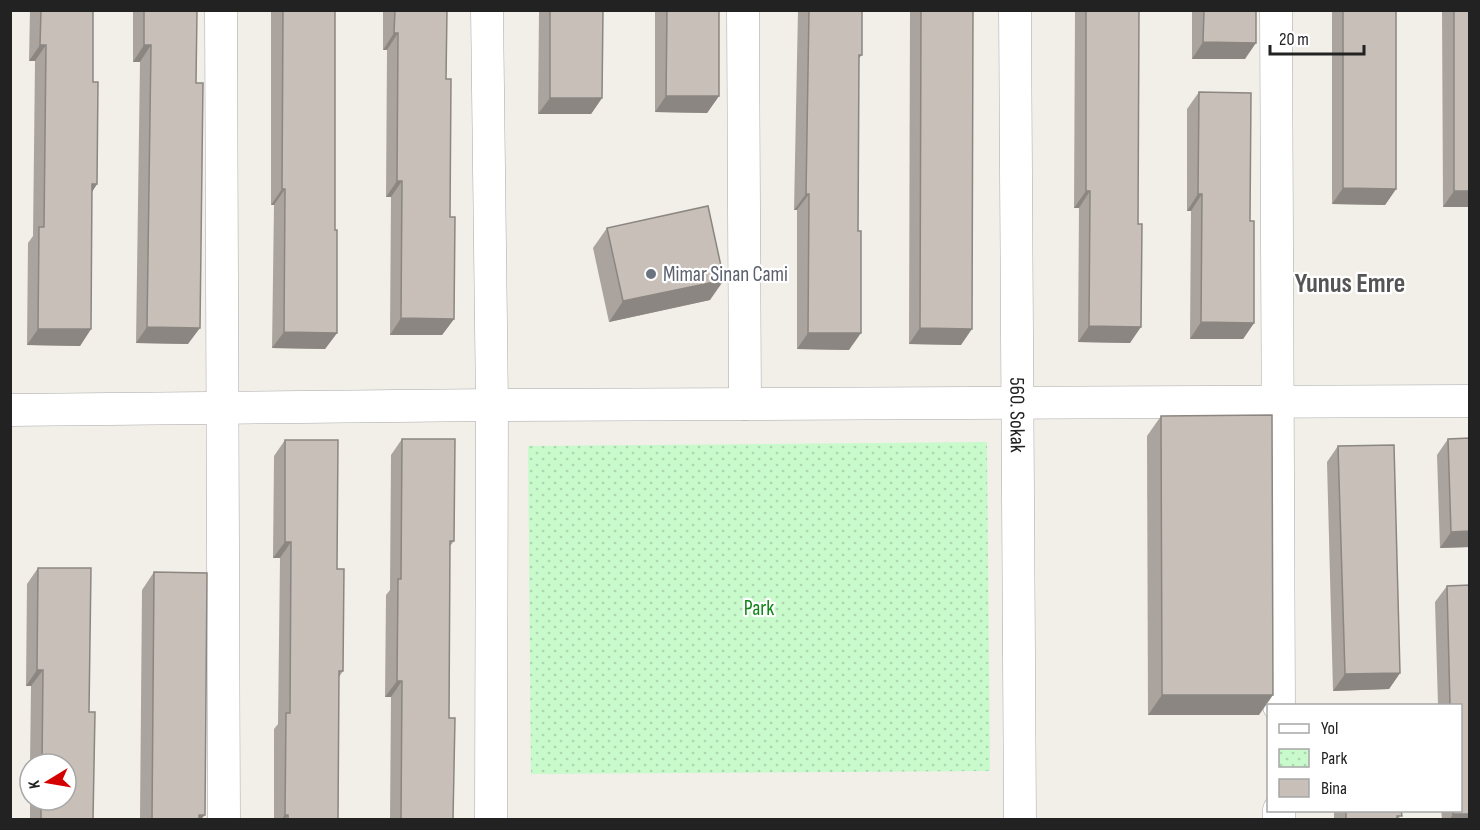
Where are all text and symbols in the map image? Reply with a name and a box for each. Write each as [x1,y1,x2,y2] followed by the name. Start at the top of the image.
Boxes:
[1270,18,1364,56] scale bar
[1279,29,1309,50] text: 20 m
[663,262,788,287] place label: Mimar Sinan Cami
[644,267,658,281] marker: Mimar Sinan Cami
[1295,268,1405,300] district label: Yunus Emre
[1005,377,1030,453] street label: 560. Sokak
[744,596,774,621] park label: Park
[1267,704,1462,812] legend
[1321,718,1338,739] text: Yol
[1321,748,1347,769] text: Park
[18,752,78,812] north arrow
[1321,778,1347,799] text: Bina
[25,779,45,790] text: K

